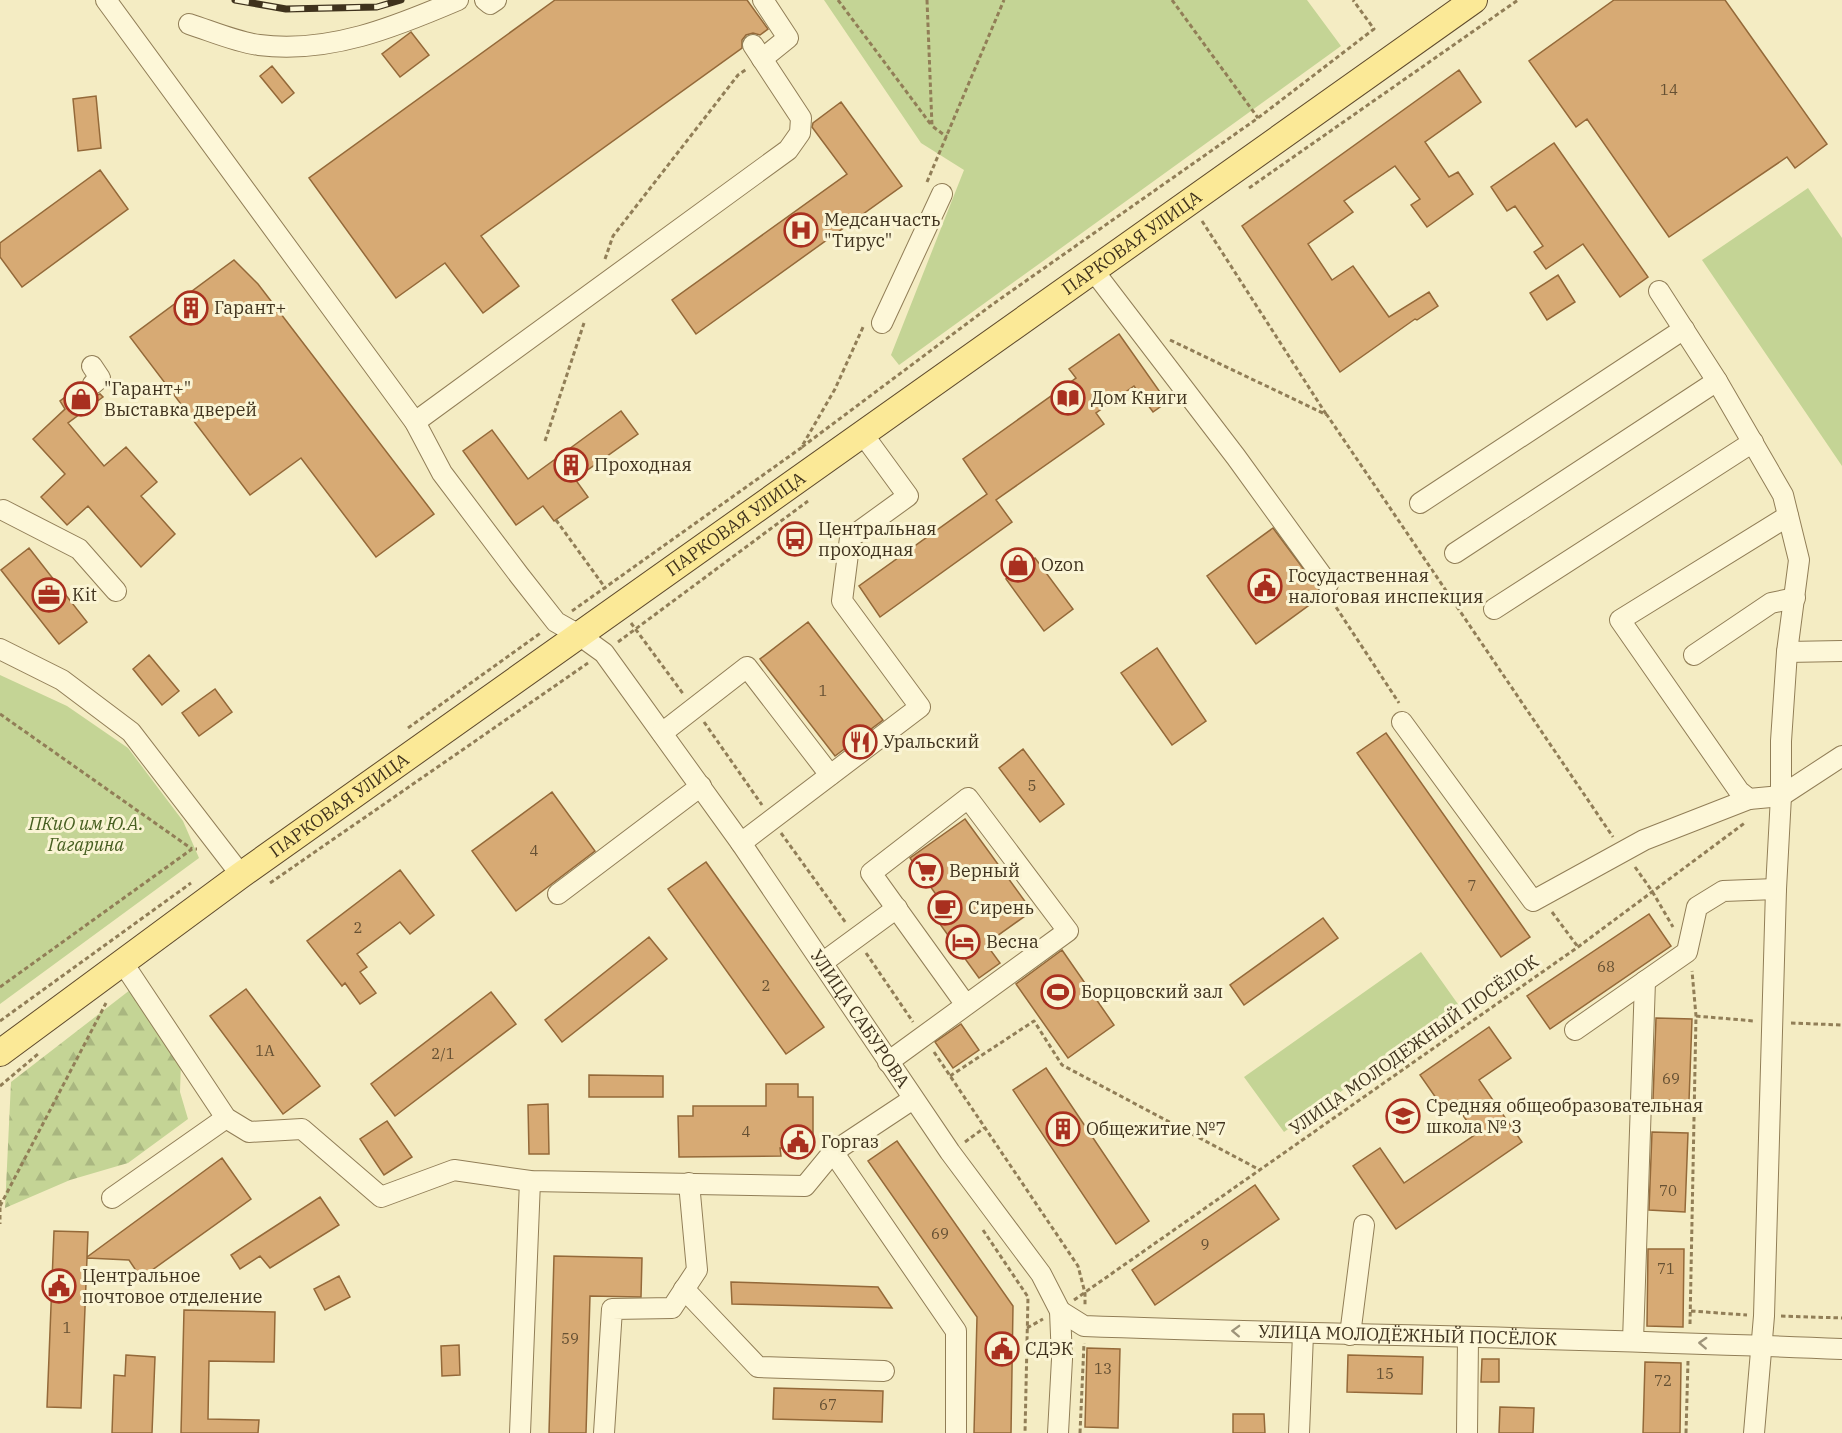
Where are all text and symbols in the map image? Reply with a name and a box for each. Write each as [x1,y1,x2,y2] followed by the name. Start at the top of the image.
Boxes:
[1660,80,1678,99] house number: 14
[1057,185,1206,300] street label: ПАРКОВАЯ УЛИЦА
[824,208,941,252] place label: Медсанчасть "Тирус"
[783,212,819,248] hospital icon: Медсанчасть "Тирус"
[173,290,209,326] building icon: Гарант+
[214,296,286,319] place label: Гарант+
[104,377,257,421] place label: "Гарант+" Выставка дверей
[1050,380,1086,416] library icon: Дом Книги
[63,381,99,417] shop icon: "Гарант+" Выставка дверей
[1091,386,1188,409] place label: Дом Книги
[553,447,589,483] building icon: Проходная
[594,453,692,476] place label: Проходная
[661,466,810,581] street label: ПАРКОВАЯ УЛИЦА
[818,517,937,561] place label: Центральная проходная
[777,521,813,557] bus stop icon: Центральная проходная
[1000,547,1036,583] shop icon: Ozon
[1041,553,1085,576] place label: Ozon
[1288,564,1484,608] place label: Госудаственная налоговая инспекция
[1247,568,1283,604] public building icon: Госудаственная налоговая инспекция
[31,577,67,613] office icon: Kit
[72,583,97,606] place label: Kit
[818,681,828,700] house number: 1
[842,724,878,760] restaurant icon: Уральский
[883,730,979,753] place label: Уральский
[264,747,414,862] street label: ПАРКОВАЯ УЛИЦА
[1027,776,1037,795] house number: 5
[28,812,143,856] park label: ПКиО им Ю.А. Гагарина
[529,841,539,860] house number: 4
[908,853,944,889] supermarket icon: Верный
[949,859,1020,882] place label: Верный
[1467,876,1477,895] house number: 7
[927,890,963,926] cafe icon: Сирень
[968,896,1034,919] place label: Сирень
[353,918,363,937] house number: 2
[945,924,981,960] hotel icon: Весна
[986,930,1039,953] place label: Весна
[805,945,916,1092] street label: УЛИЦА САБУРОВА
[1285,949,1543,1140] street label: УЛИЦА МОЛОДЕЖНЫЙ ПОСЁЛОК
[1597,957,1615,976] house number: 68
[1040,974,1076,1010] sports icon: Борцовский зал
[761,976,771,995] house number: 2
[1081,980,1223,1003] place label: Борцовский зал
[255,1041,275,1060] house number: 1А
[431,1044,455,1063] house number: 2/1
[1662,1069,1680,1088] house number: 69
[1426,1094,1704,1138] place label: Средняя общеобразовательная школа № 3
[1385,1098,1421,1134] school or university icon: Средняя общеобразовательная школа № 3
[1045,1111,1081,1147] building icon: Общежитие №7
[1086,1117,1226,1140] place label: Общежитие №7
[741,1122,751,1141] house number: 4
[780,1124,816,1160] public building icon: Горгаз
[821,1130,879,1153] place label: Горгаз
[1659,1181,1677,1200] house number: 70
[931,1224,949,1243] house number: 69
[1200,1235,1210,1254] house number: 9
[1657,1259,1675,1278] house number: 71
[82,1264,263,1308] place label: Центральное почтовое отделение
[41,1268,77,1304] public building icon: Центральное почтовое отделение
[62,1318,72,1337] house number: 1
[1258,1319,1558,1350] street label: УЛИЦА МОЛОДЁЖНЫЙ ПОСЁЛОК
[1231,1325,1240,1338] one-way arrow
[561,1329,579,1348] house number: 59
[984,1331,1020,1367] public building icon: СДЭК
[1699,1336,1708,1349] one-way arrow
[1025,1337,1074,1360] place label: СДЭК
[1094,1359,1112,1378] house number: 13
[1376,1364,1394,1383] house number: 15
[1654,1371,1672,1390] house number: 72
[819,1395,837,1414] house number: 67

